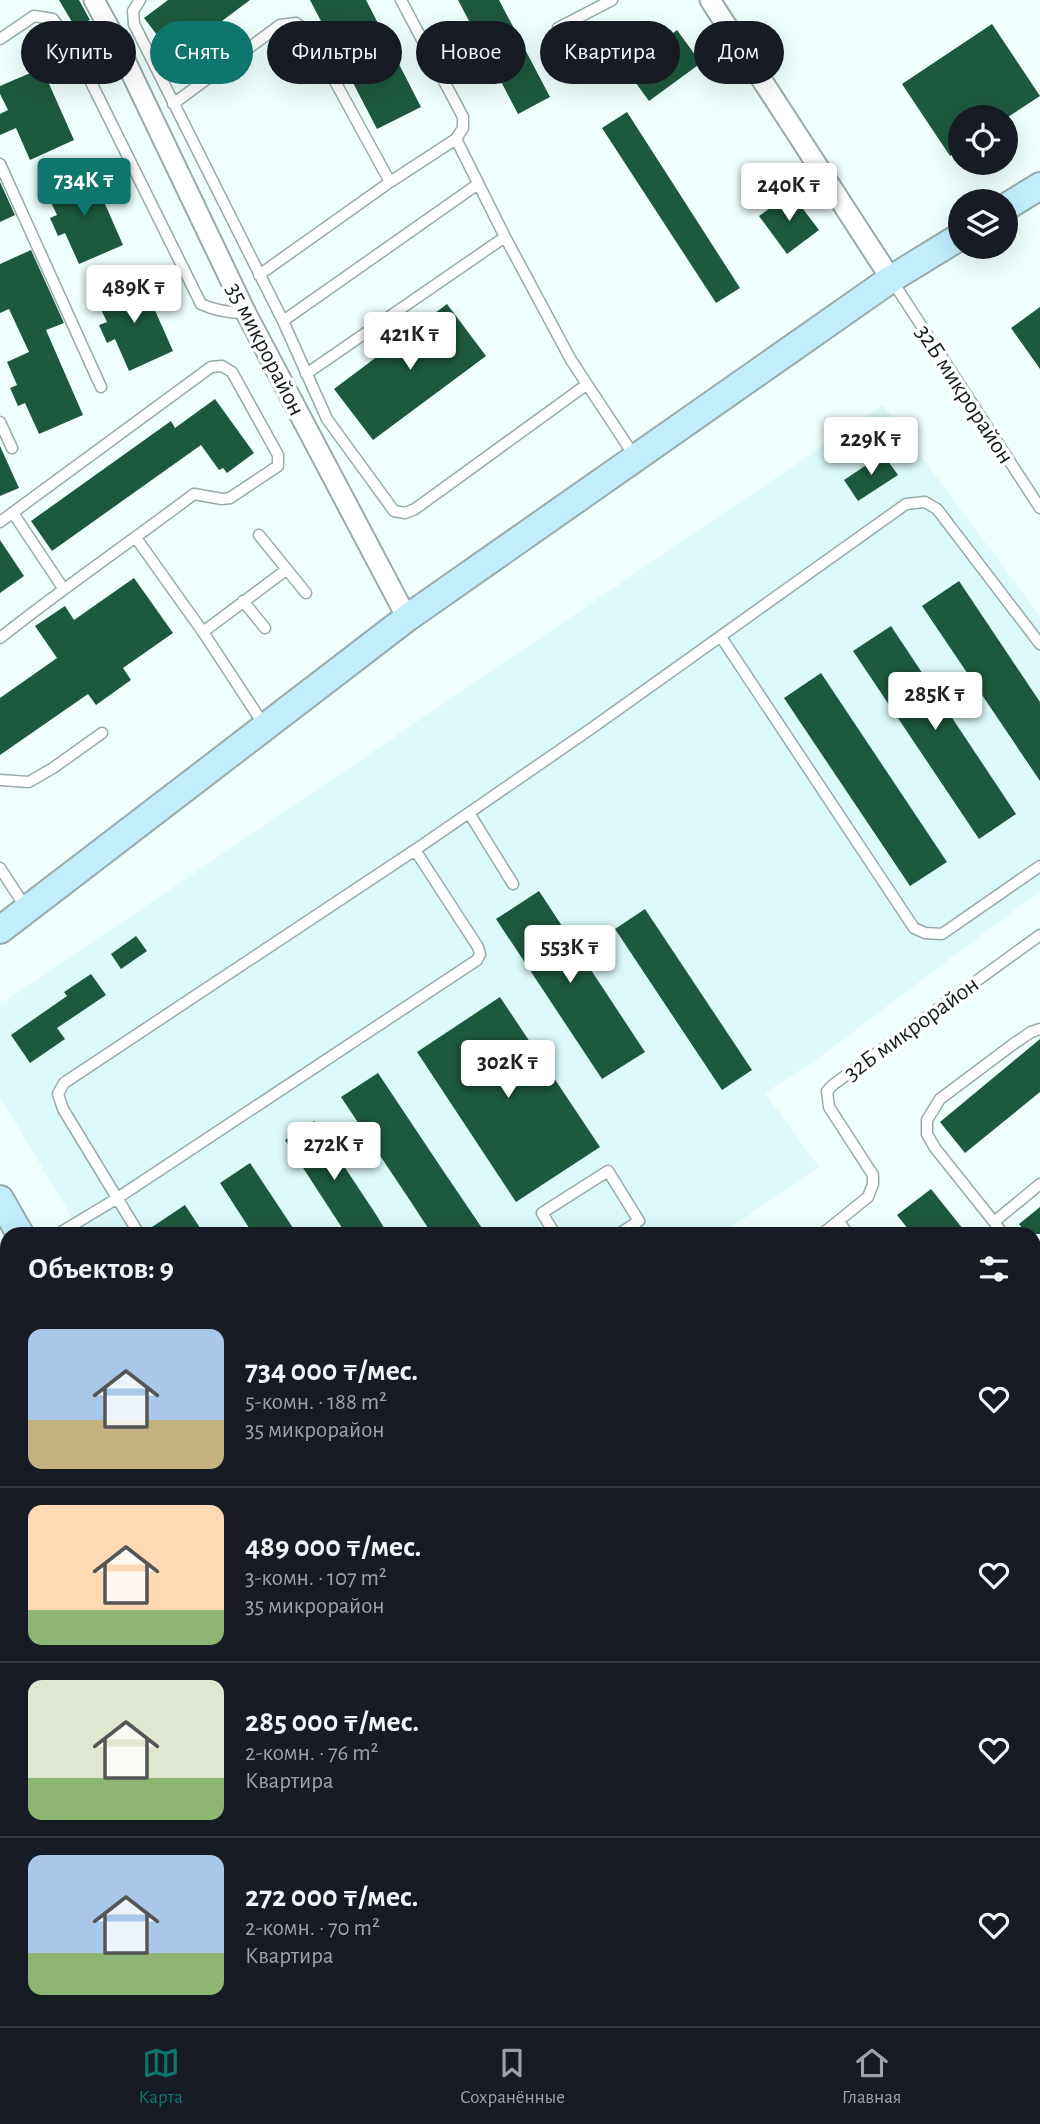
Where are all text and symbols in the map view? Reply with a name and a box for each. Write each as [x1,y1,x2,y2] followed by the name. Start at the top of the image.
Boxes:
[21,21,136,84] chip: Купить
[150,21,253,84] chip: Снять
[267,21,402,84] chip: Фильтры
[416,21,526,84] chip: Новое
[540,21,680,84] chip: Квартира
[694,21,784,84] chip: Дом
[948,105,1018,259] map controls
[948,105,1018,175] button: locate
[27,158,141,218] pin: 734K ₸
[732,164,846,223] pin: 240K ₸
[54,169,114,192] text: 734K ₸
[757,174,821,197] text: 240K ₸
[948,189,1018,259] button: layers
[77,266,191,325] pin: 489K ₸
[102,276,166,299] text: 489K ₸
[221,279,309,420] street label: 35 микрорайон
[353,312,467,372] pin: 421K ₸
[910,321,1018,468] street label: 32Б микрорайон
[380,323,440,346] text: 421K ₸
[814,418,928,477] pin: 229K ₸
[840,428,902,451] text: 229K ₸
[878,672,992,732] pin: 285K ₸
[904,683,966,706] text: 285K ₸
[513,926,627,985] pin: 553K ₸
[540,936,600,959] text: 553K ₸
[840,972,983,1086] street label: 32Б микрорайон
[451,1040,565,1100] pin: 302K ₸
[477,1051,539,1074] text: 302K ₸
[277,1122,391,1182] pin: 272K ₸
[303,1133,365,1156] text: 272K ₸
[975,1250,1013,1288] icon: filters
[28,1254,174,1284] text: Объектов: 9
[245,1356,418,1386] text: 734 000 ₸/мес.
[84,1357,168,1441] icon: home
[975,1380,1013,1418] icon: heart
[245,1391,387,1414] text: 5-комн. · 188 m²
[245,1419,385,1442] text: 35 микрорайон
[245,1532,422,1562] text: 489 000 ₸/мес.
[84,1533,168,1617] icon: home
[975,1556,1013,1594] icon: heart
[245,1567,387,1590] text: 3-комн. · 107 m²
[245,1595,385,1618] text: 35 микрорайон
[245,1707,419,1737] text: 285 000 ₸/мес.
[84,1708,168,1792] icon: home
[975,1731,1013,1769] icon: heart
[245,1742,379,1765] text: 2-комн. · 76 m²
[245,1770,333,1793] text: Квартира
[245,1882,418,1912] text: 272 000 ₸/мес.
[84,1883,168,1967] icon: home
[975,1906,1013,1944] icon: heart
[245,1917,380,1940] text: 2-комн. · 70 m²
[245,1945,333,1968] text: Квартира
[138,2044,183,2109] tab: Карта
[460,2044,565,2109] tab: Сохранённые
[842,2044,902,2109] tab: Главная

